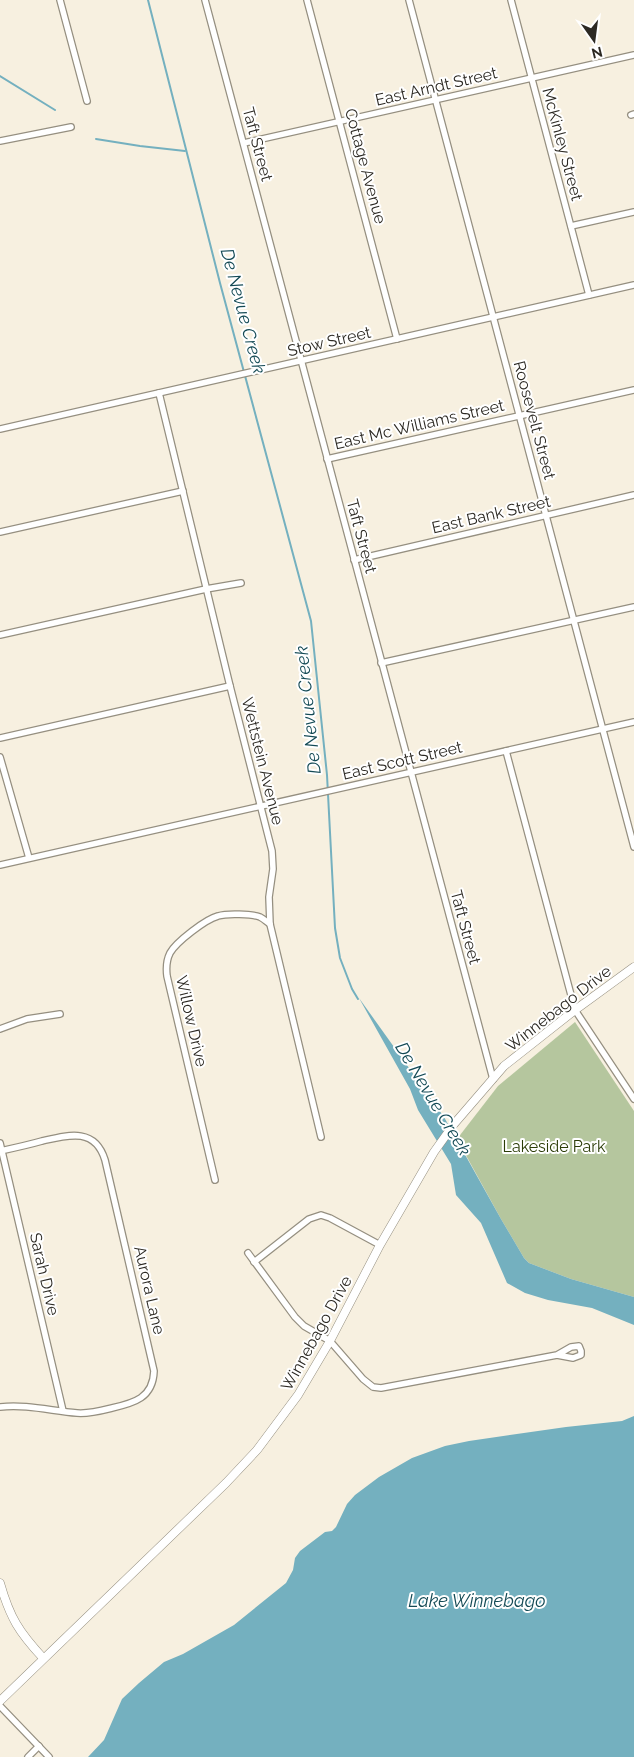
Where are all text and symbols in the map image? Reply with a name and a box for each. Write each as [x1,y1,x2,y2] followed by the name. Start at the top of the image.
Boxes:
[569,15,619,65] north arrow
[590,44,604,62] text: N
[373,63,500,110] street label: East Arndt Street
[538,86,587,203] street label: McKinley Street
[239,105,277,184] street label: Taft Street
[341,106,390,226] street label: Cottage Avenue
[217,246,270,376] water label: De Nevue Creek
[286,323,373,360] street label: Stow Street
[510,359,560,482] street label: Roosevelt Street
[332,396,507,453] street label: East Mc Williams Street
[430,491,553,537] street label: East Bank Street
[343,497,381,576] street label: Taft Street
[290,644,325,775] water label: De Nevue Creek
[238,695,288,827] street label: Wettstein Avenue
[340,737,465,784] street label: East Scott Street
[447,888,485,967] street label: Taft Street
[502,961,615,1055] street label: Winnebago Drive
[172,974,211,1069] street label: Willow Drive
[391,1038,476,1160] water label: De Nevue Creek
[503,1137,606,1156] park label: Lakeside Park
[26,1231,63,1317] street label: Sarah Drive
[130,1244,169,1336] street label: Aurora Lane
[277,1272,356,1394] street label: Winnebago Drive
[408,1590,546,1611] water label: Lake Winnebago

